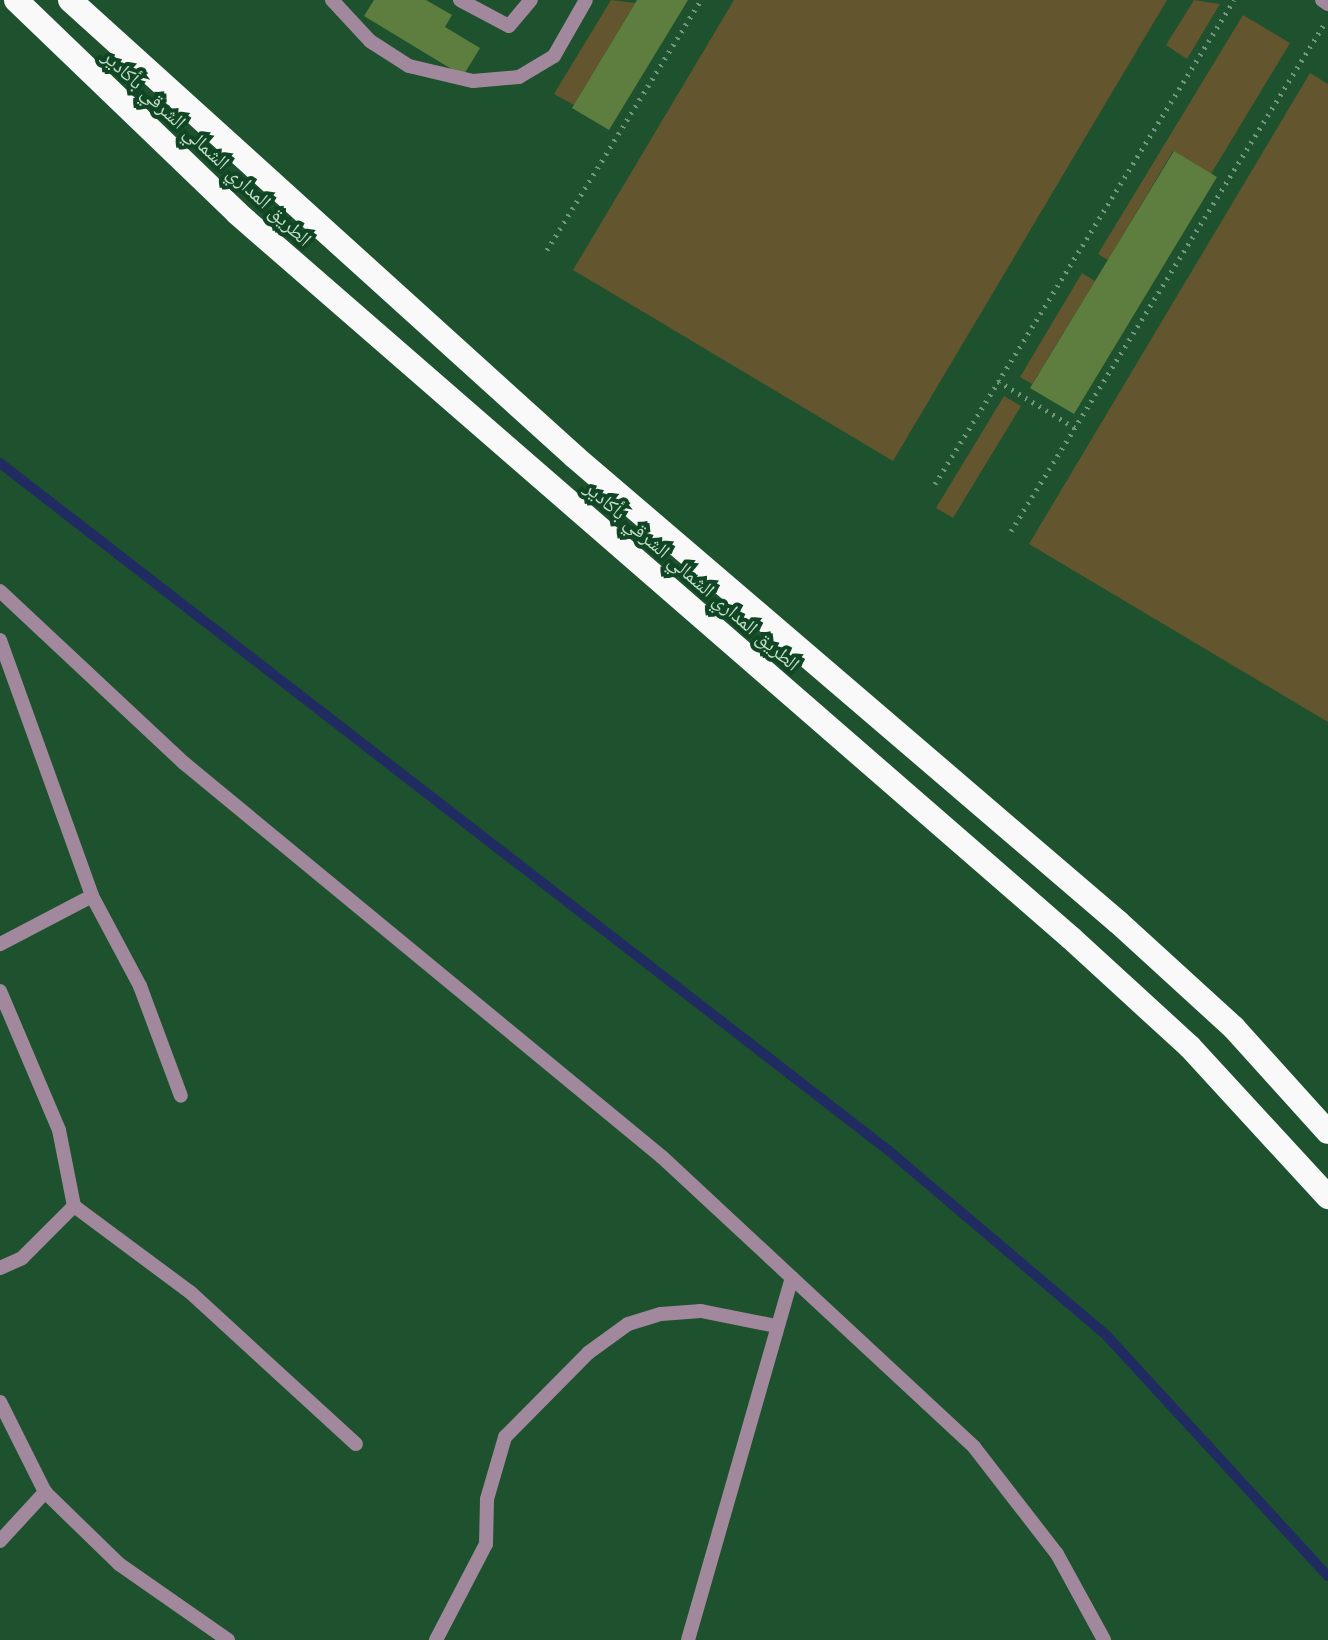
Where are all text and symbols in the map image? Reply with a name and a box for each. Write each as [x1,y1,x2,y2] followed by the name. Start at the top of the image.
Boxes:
[97,45,317,251] street label: الطريق المداري الشمالي الشرقي بأكادير
[580,476,804,676] street label: الطريق المداري الشمالي الشرقي بأكادير

